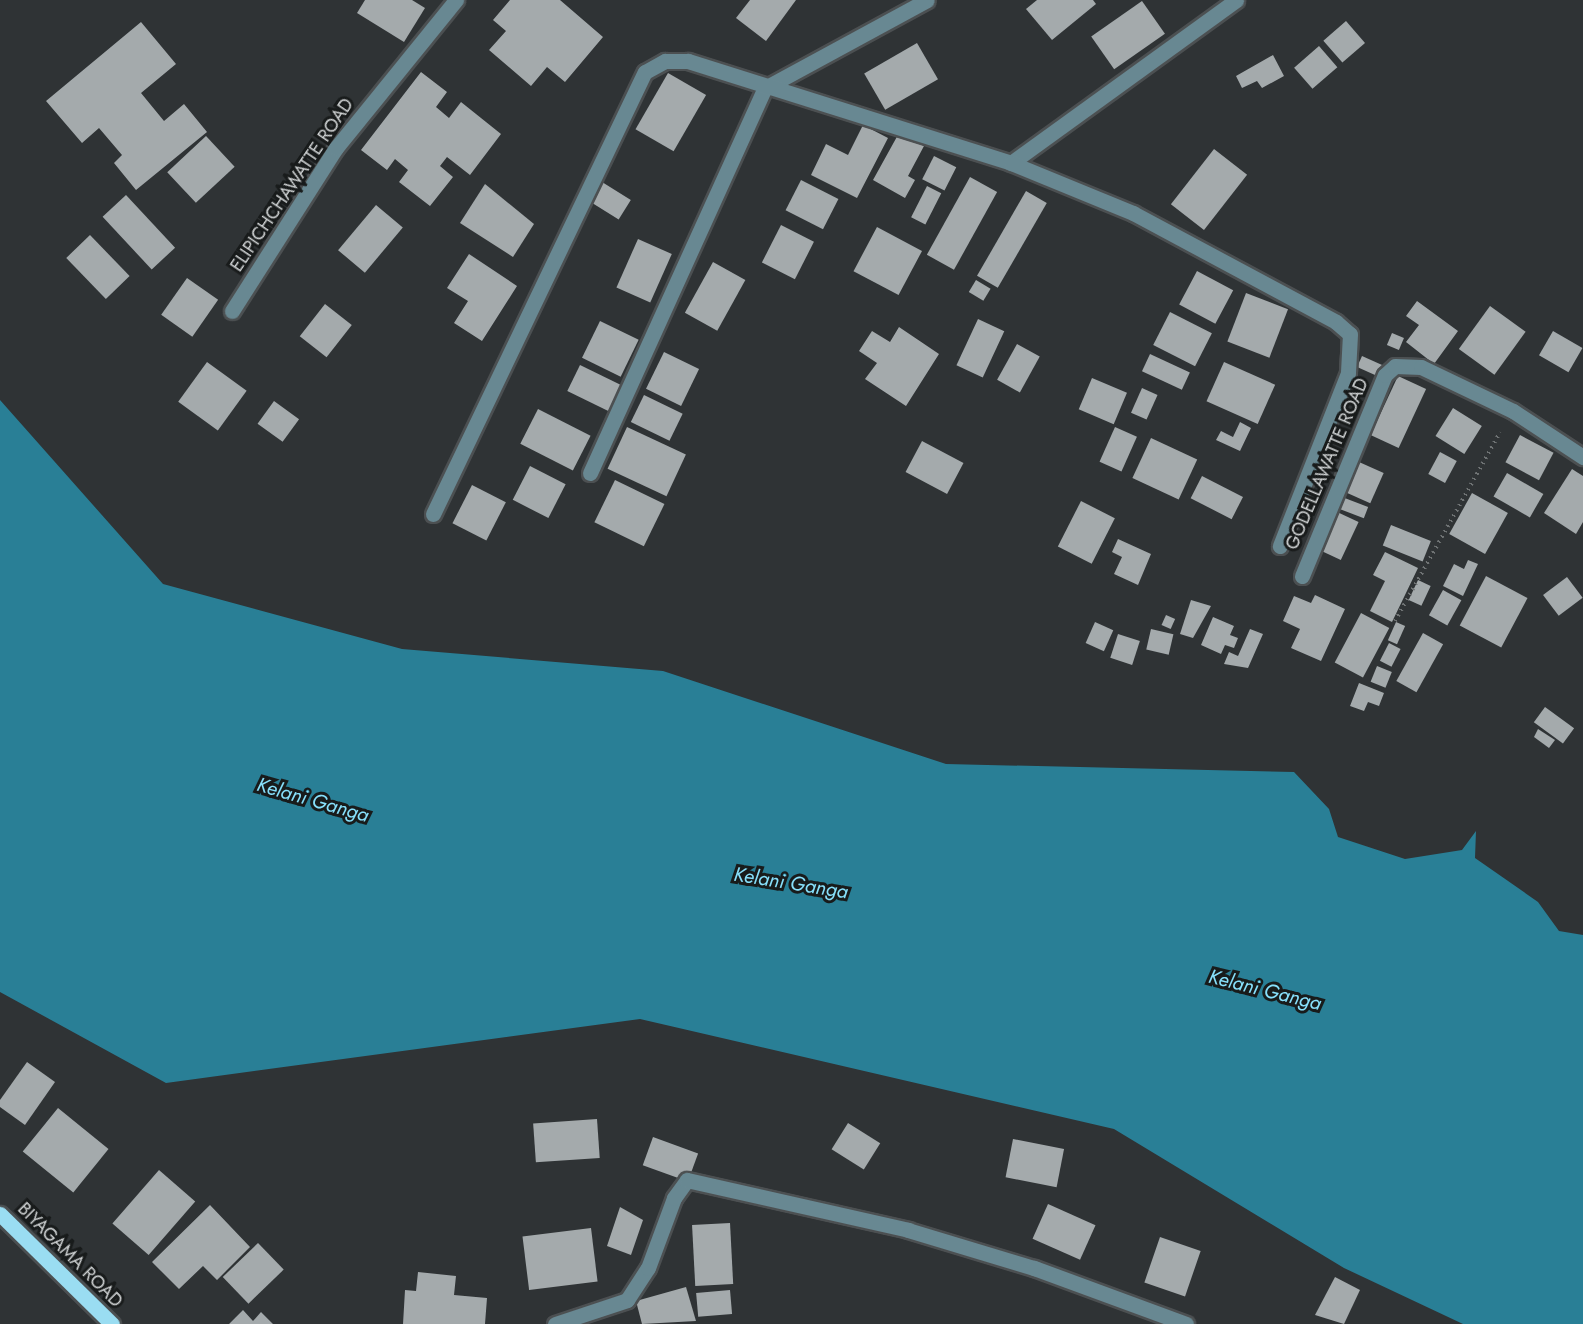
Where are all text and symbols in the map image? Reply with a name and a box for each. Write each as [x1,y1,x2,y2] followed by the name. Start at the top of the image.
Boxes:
[226,94,358,276] street label: ELIPICHCHAWATTE ROAD
[1281,375,1373,553] street label: GODELLAWATTE ROAD
[254,773,372,827] water label: Kelani Ganga
[732,862,850,904] water label: Kelani Ganga
[1206,964,1324,1016] water label: Kelani Ganga
[13,1198,127,1312] street label: BIYAGAMA ROAD

